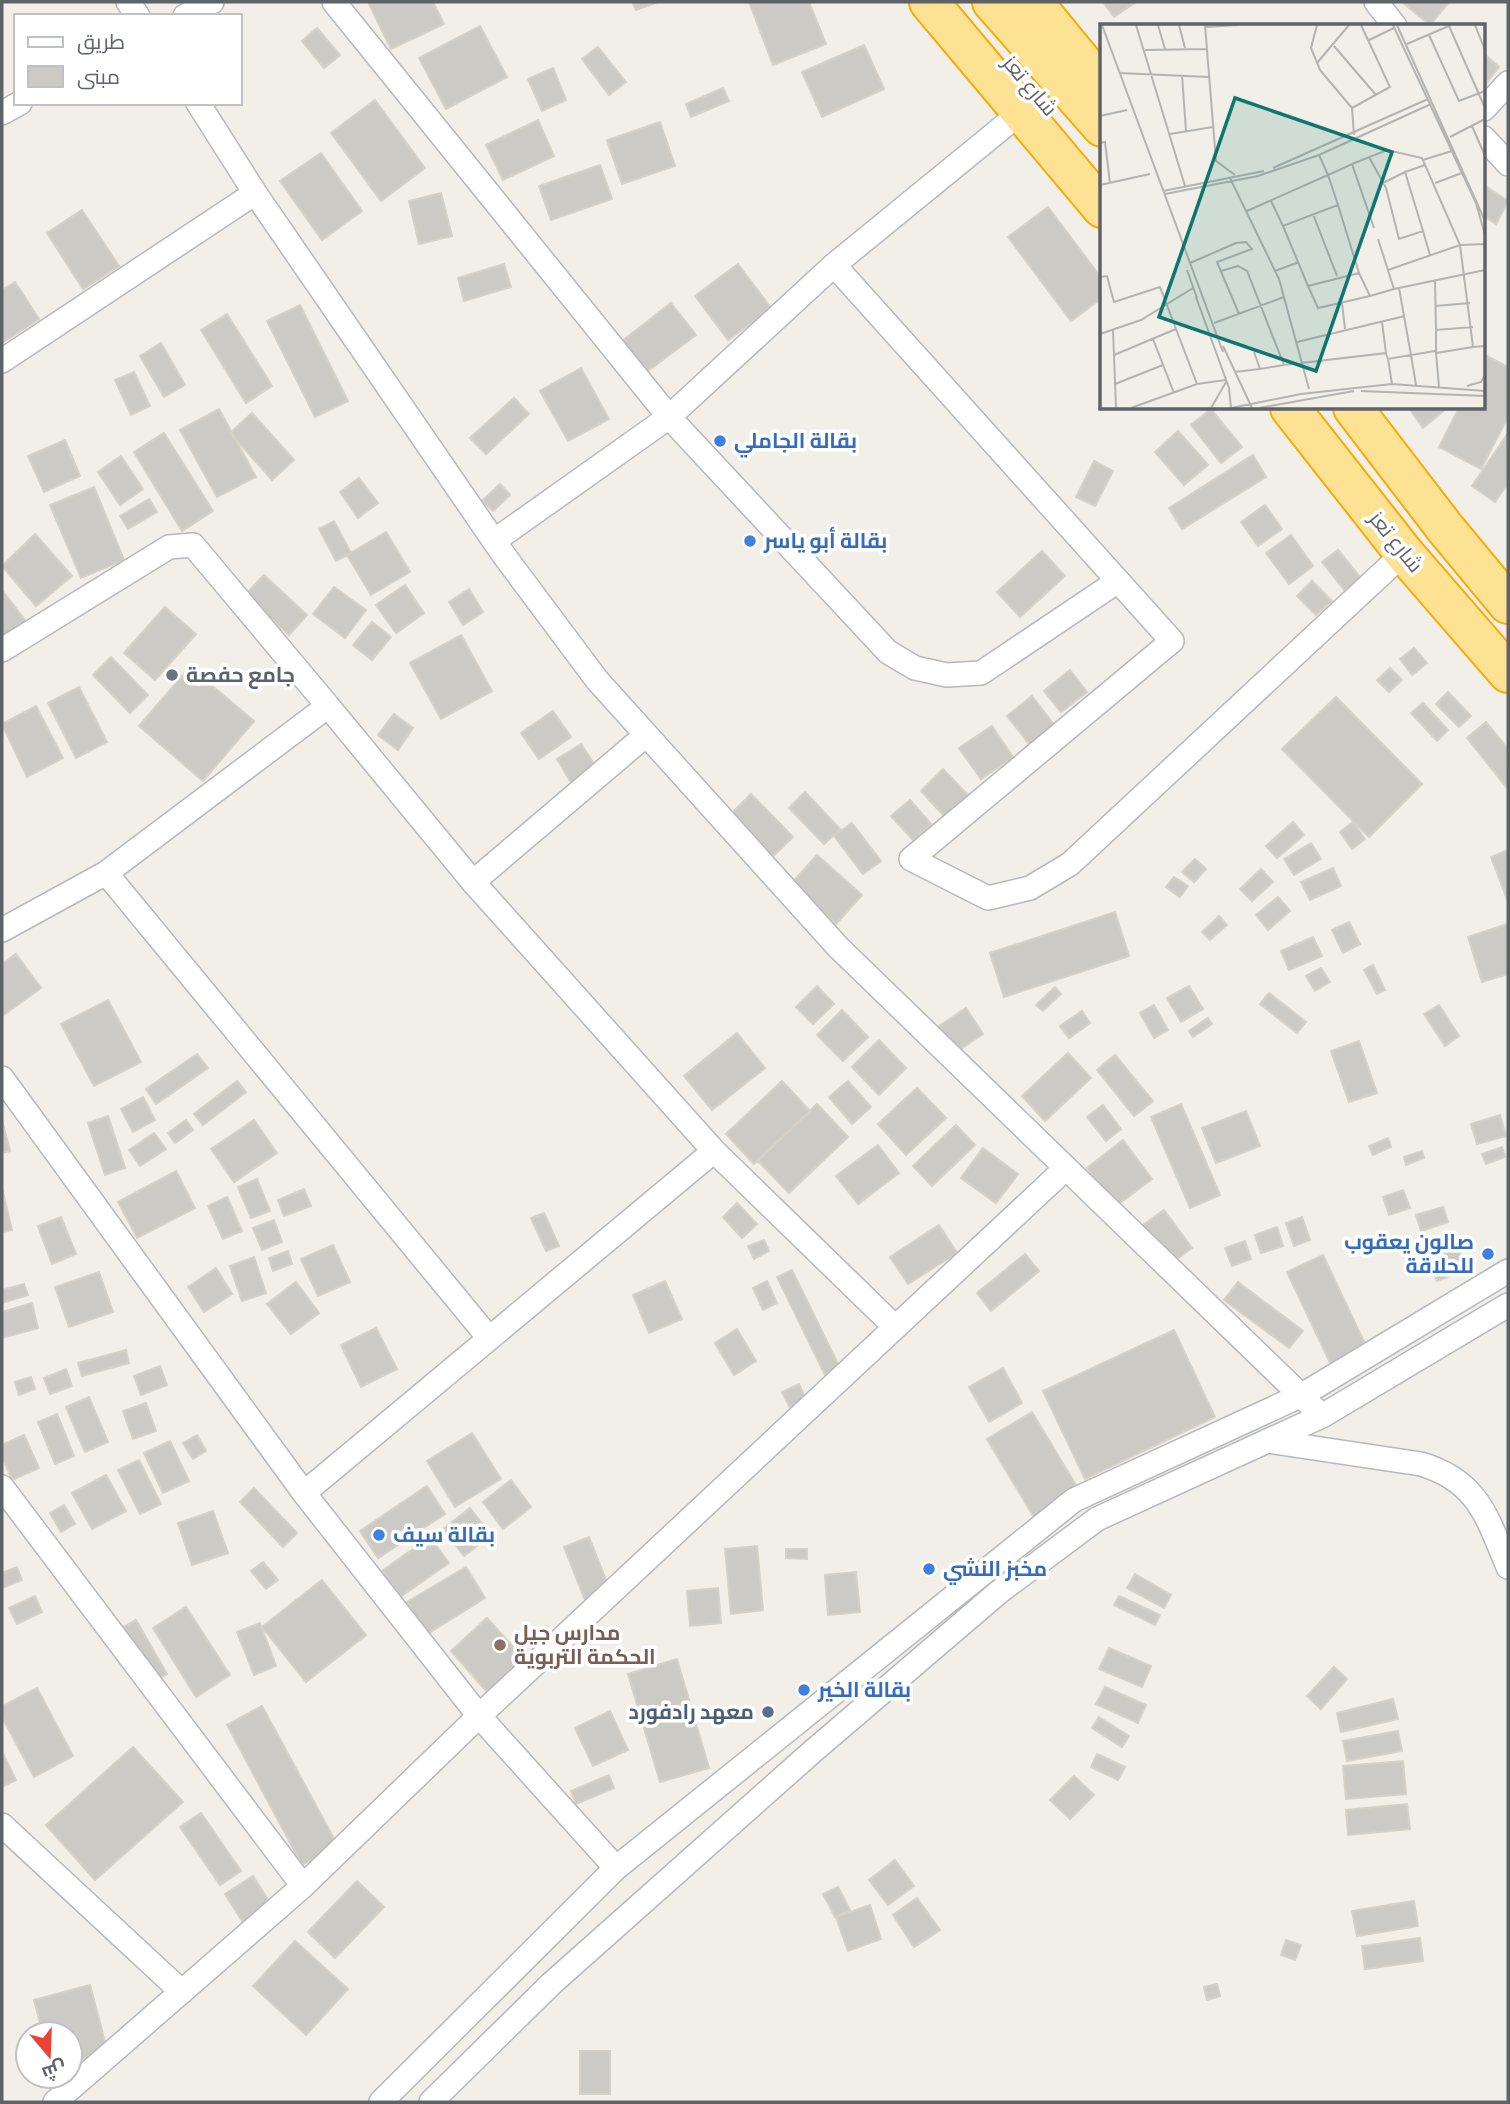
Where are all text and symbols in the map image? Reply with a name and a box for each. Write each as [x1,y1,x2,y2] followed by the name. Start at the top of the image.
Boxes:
[14,14,242,105] legend
[1100,24,1486,410] inset map
[77,29,125,55] text: طريق
[996,50,1063,122] street label: شارع تعز
[77,64,120,90] text: مبنى
[734,428,857,458] place label: بقالة الجاملي
[712,433,728,449] marker: بقالة الجاملي
[1362,506,1428,578] street label: شارع تعز
[763,527,887,554] place label: بقالة أبو ياسر
[742,533,758,549] marker: بقالة أبو ياسر
[186,662,295,689] place label: جامع حفصة
[164,667,180,683] marker: جامع حفصة
[1344,1229,1474,1279] place label: صالون يعقوب للحلاقة
[1480,1246,1496,1262] marker: صالون يعقوب للحلاقة
[393,1522,495,1548] place label: بقالة سيف
[371,1527,387,1543] marker: بقالة سيف
[943,1556,1047,1585] place label: مخبز النشي
[921,1561,937,1577] marker: مخبز النشي
[514,1620,656,1670] place label: مدارس جيل الحكمة التربوية
[492,1637,508,1653] marker: مدارس جيل الحكمة التربوية
[817,1677,911,1703] place label: بقالة الخير
[796,1682,812,1698] marker: بقالة الخير
[629,1699,754,1725] place label: معهد رادفورد
[760,1704,776,1720] marker: معهد رادفورد
[14,2020,84,2090] north arrow
[39,2056,70,2085] text: ش

